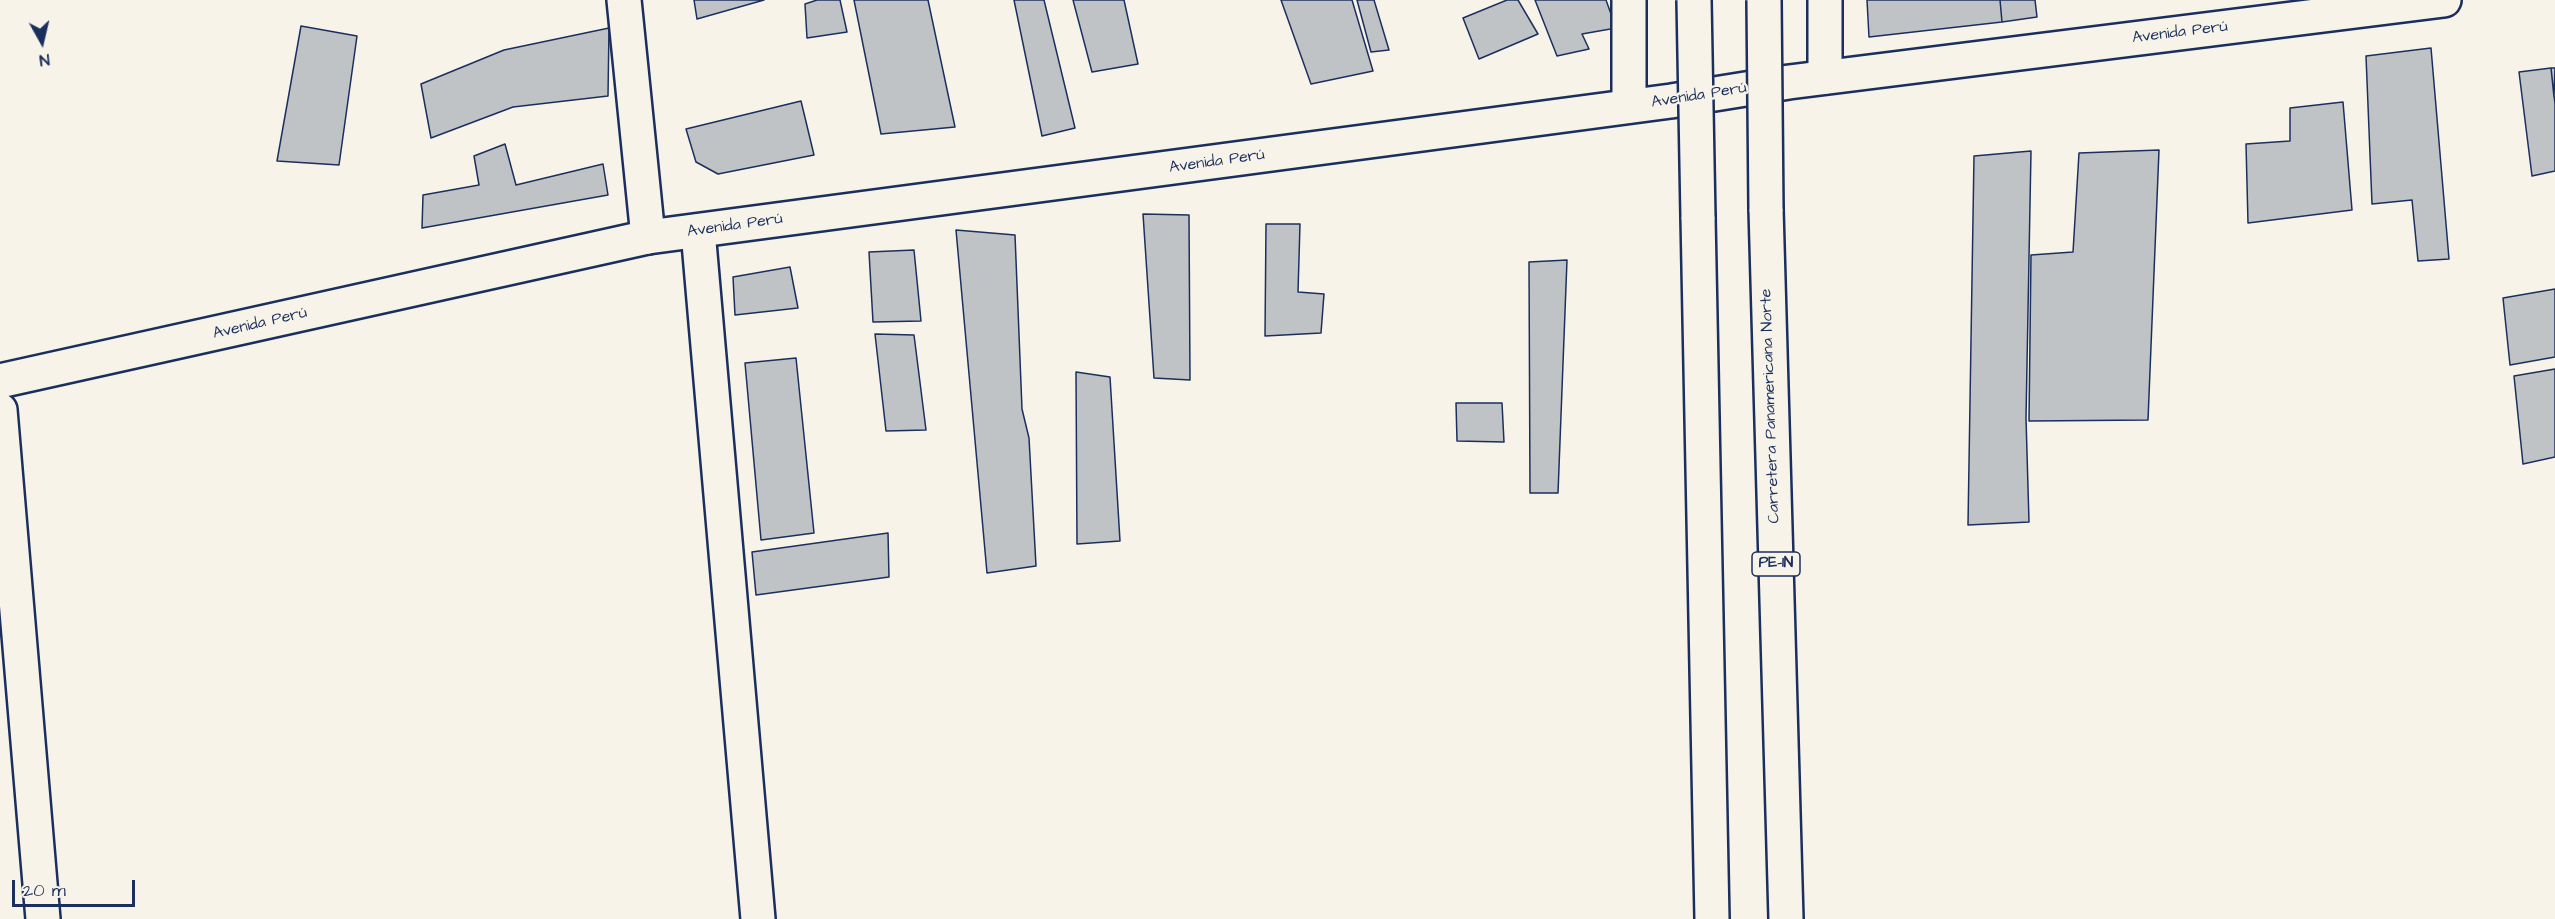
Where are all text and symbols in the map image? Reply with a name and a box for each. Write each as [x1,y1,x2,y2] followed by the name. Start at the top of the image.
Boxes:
[12,12,72,72] north arrow
[2131,18,2229,48] street label: Avenida Perú
[38,48,51,71] text: N
[1650,79,1748,113] street label: Avenida Perú
[1168,146,1266,178] street label: Avenida Perú
[686,210,784,242] street label: Avenida Perú
[1757,288,1785,524] street label: Carretera Panamericana Norte
[211,304,309,344] street label: Avenida Perú
[1752,552,1800,576] road number: PE-1N
[15,868,138,906] scale bar
[23,878,66,903] text: 20 m

